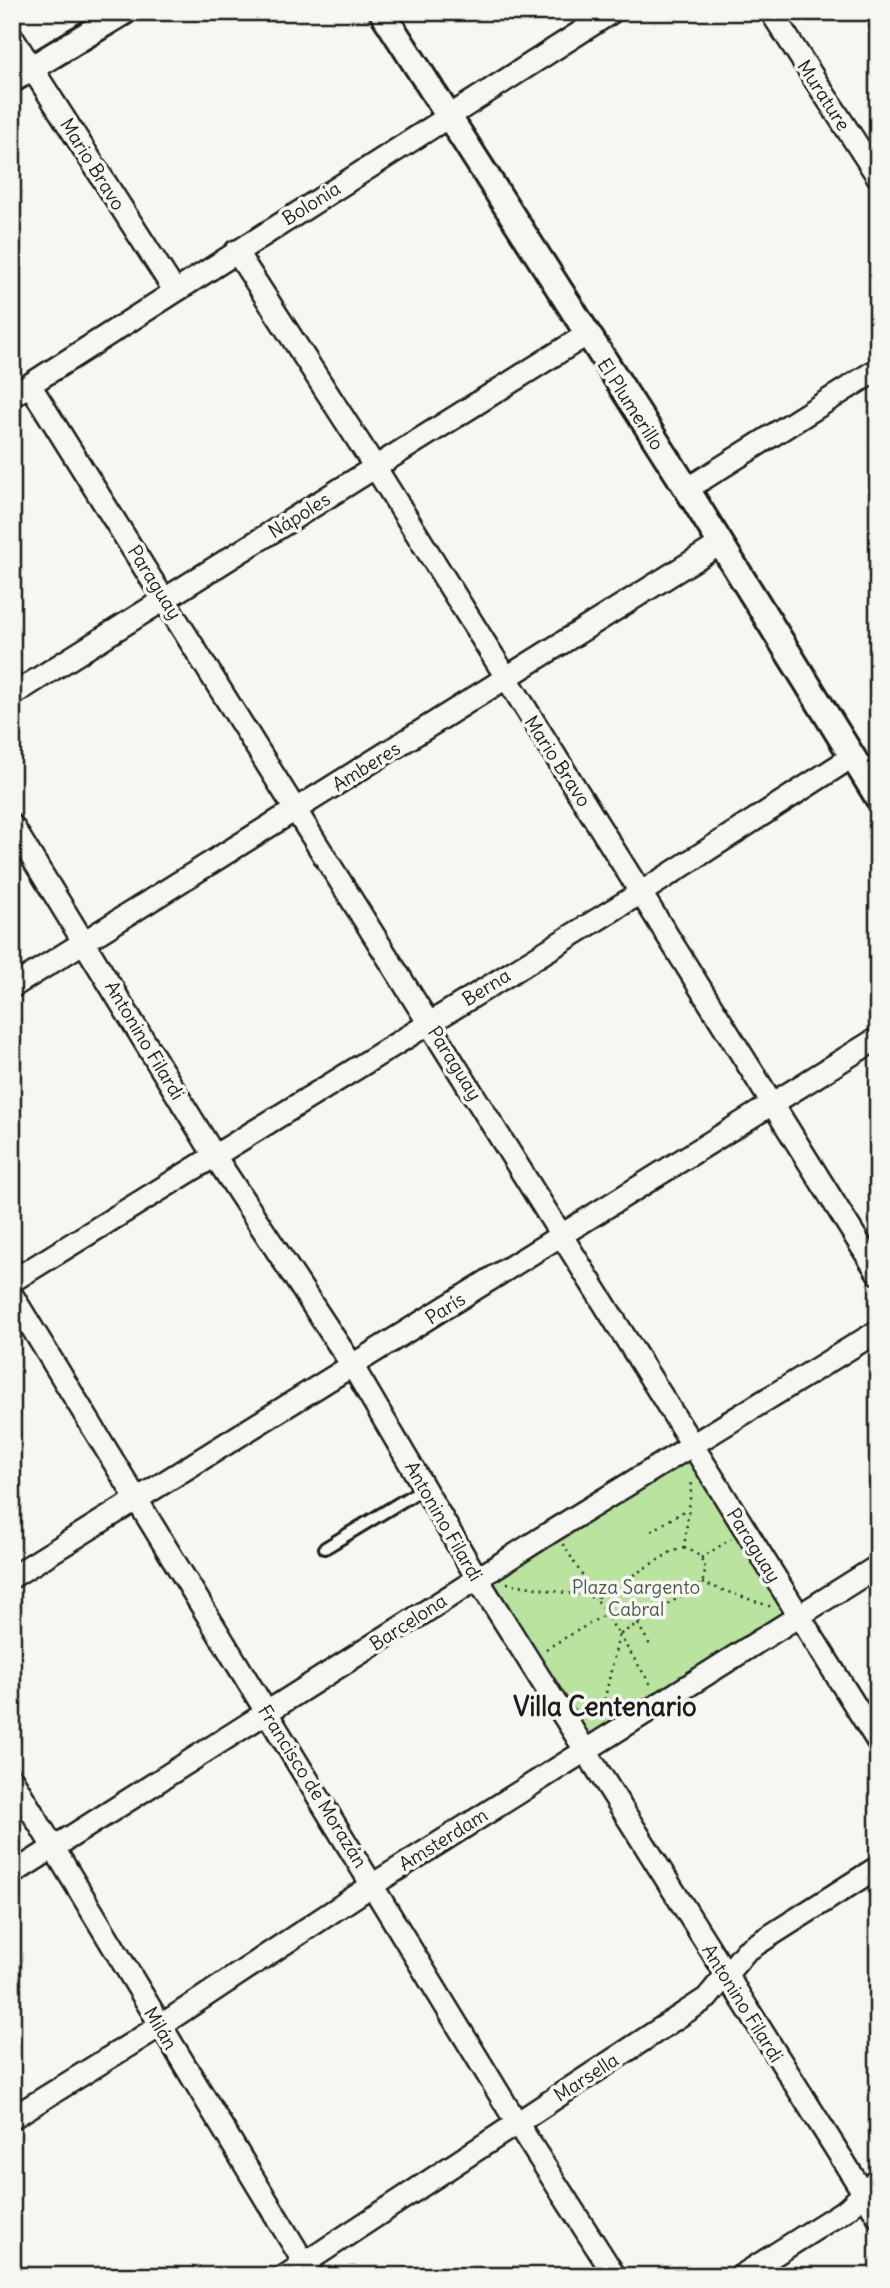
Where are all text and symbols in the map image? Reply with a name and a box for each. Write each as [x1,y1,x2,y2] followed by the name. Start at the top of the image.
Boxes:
[792,55,856,135] street label: Murature
[55,114,131,214] street label: Mario Bravo
[277,176,345,230] street label: Bolonia
[592,354,670,454] street label: El Plumerillo
[264,487,334,543] street label: Nápoles
[123,540,187,624] street label: Paraguay
[520,711,596,811] street label: Mario Bravo
[328,736,404,796] street label: Amberes
[457,963,515,1011] street label: Berna
[100,976,190,1104] street label: Antonino Filardi
[423,1021,487,1105] street label: Paraguay
[421,1287,469,1329] street label: París
[400,1457,488,1585] street label: Antonino Filardi
[722,1503,786,1587] street label: Paraguay
[572,1575,700,1621] park label: Plaza Sargento Cabral
[365,1588,451,1656] street label: Barcelona
[513,1690,697,1723] district label: Villa Centenario
[253,1700,373,1872] street label: Francisco de Morazán
[394,1802,492,1876] street label: Amsterdam
[697,1940,789,2066] street label: Antonino Filardi
[139,2002,183,2054] street label: Milán
[549,2047,623,2107] street label: Marsella

